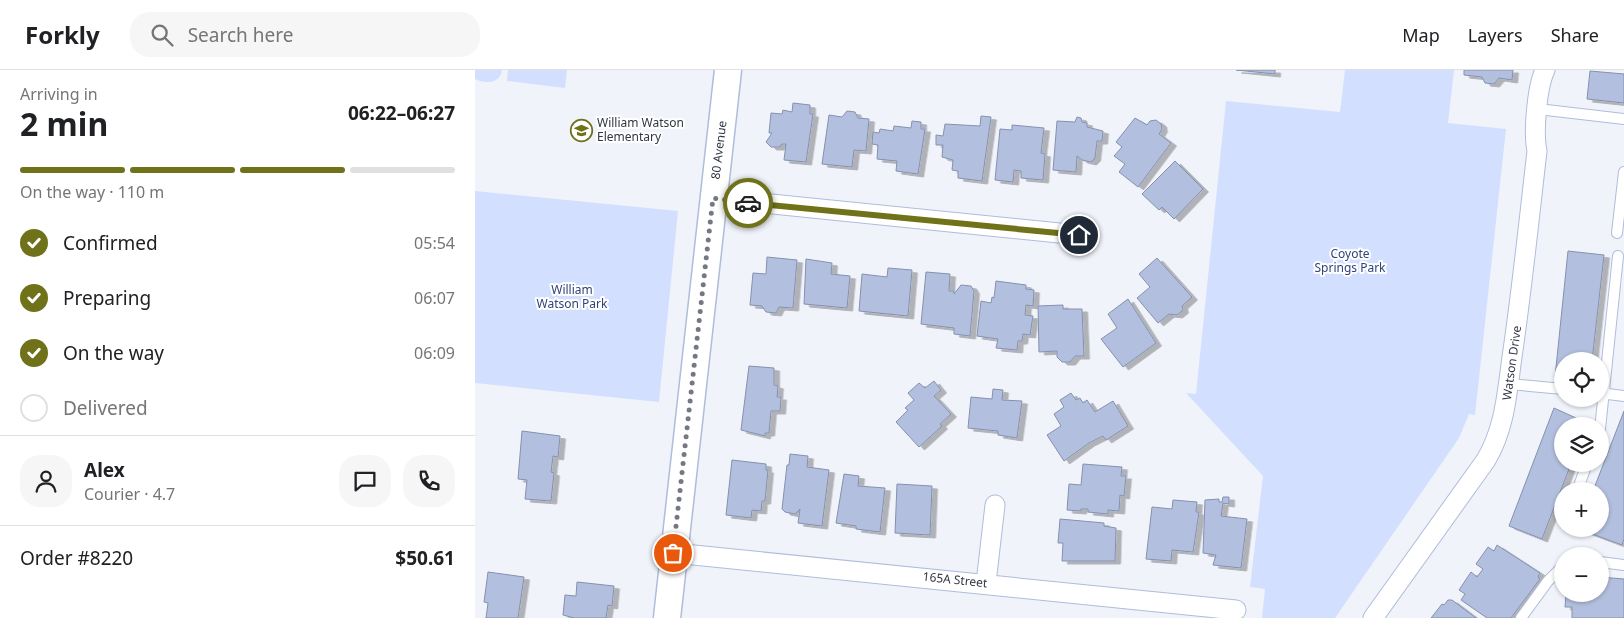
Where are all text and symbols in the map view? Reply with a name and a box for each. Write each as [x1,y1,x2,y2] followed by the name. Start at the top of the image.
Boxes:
[130,12,480,57] search box
[25,18,100,51] text: Forkly
[148,21,176,49] icon: search
[188,22,293,48] text: Search here
[1402,23,1440,47] text: Map
[1468,23,1523,47] text: Layers
[1551,23,1599,47] text: Share
[20,83,98,105] text: Arriving in
[348,100,455,126] text: 06:22–06:27
[20,102,108,145] text: 2 min
[597,114,684,145] place label: William Watson Elementary
[569,118,593,142] school or university icon: William Watson Elementary
[706,119,731,180] street label: 80 Avenue
[723,178,773,228] courier
[20,181,164,203] text: On the way · 110 m
[734,189,762,217] icon: car
[1058,214,1100,256] pin
[1065,221,1093,249] icon: home
[20,229,48,257] icon: check
[63,230,158,256] text: Confirmed
[414,232,455,254] text: 05:54
[1314,245,1386,276] park label: Coyote Springs Park
[537,281,608,312] park label: William Watson Park
[20,284,48,312] icon: check
[63,285,151,311] text: Preparing
[414,287,455,309] text: 06:07
[1498,324,1525,401] street label: Watson Drive
[20,339,48,367] icon: check
[63,340,164,366] text: On the way
[414,342,455,364] text: 06:09
[1554,352,1609,602] map controls
[1554,352,1609,407] button: locate
[63,395,148,421] text: Delivered
[1554,417,1609,472] button: layers
[20,455,72,507] button: person
[339,455,391,507] button: chat
[403,455,455,507] button: phone
[84,457,125,483] text: Alex
[1554,482,1609,537] button: +
[84,483,175,505] text: Courier · 4.7
[652,532,694,574] pin
[659,539,687,567] icon: bag
[20,545,133,571] text: Order #8220
[395,545,455,571] text: $50.61
[1554,547,1609,602] button: −
[922,568,989,591] street label: 165A Street

